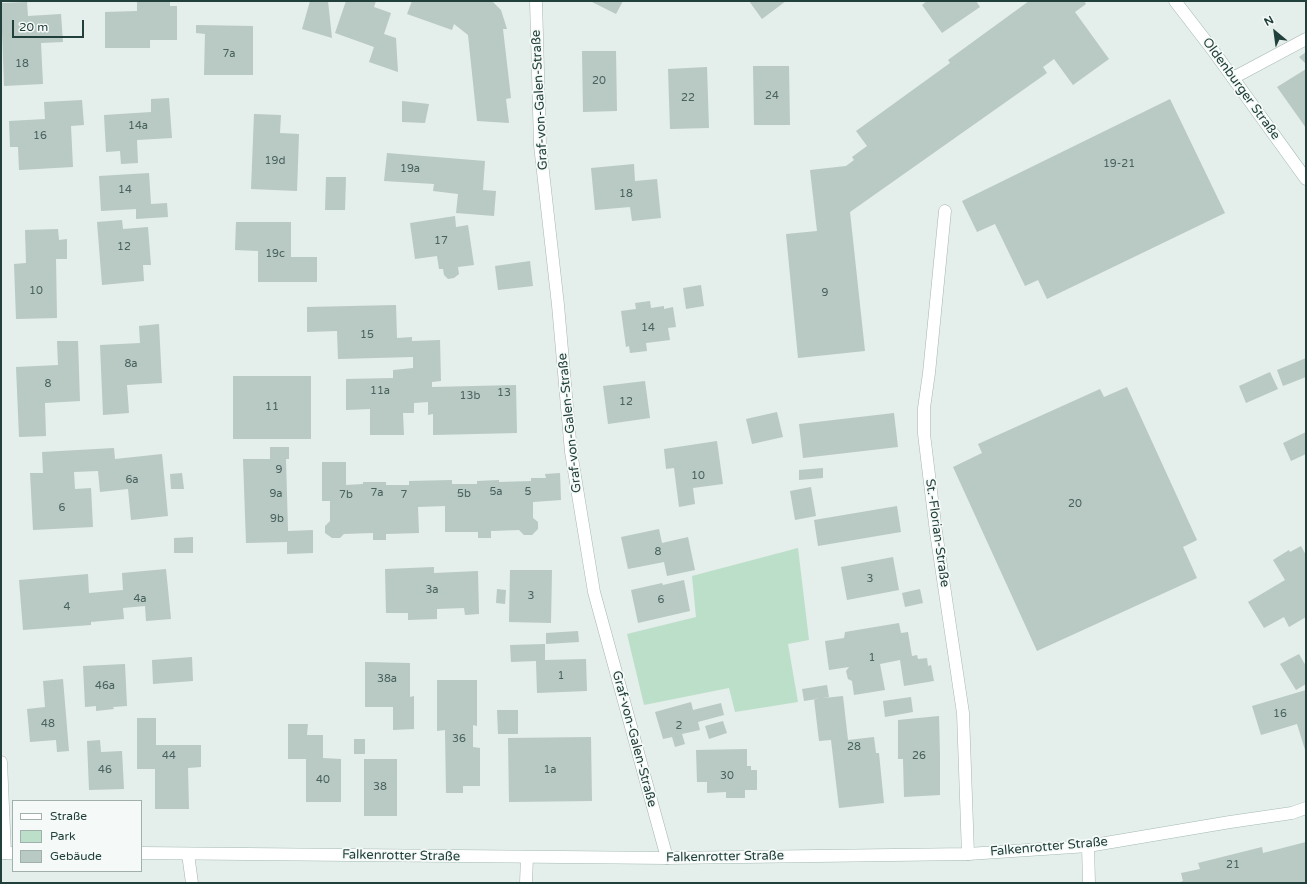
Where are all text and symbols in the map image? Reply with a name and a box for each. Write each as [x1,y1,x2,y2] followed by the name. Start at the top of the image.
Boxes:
[14,12,86,38] scale bar
[1255,12,1295,52] north arrow
[1262,13,1276,29] text: N
[19,20,48,34] text: 20 m
[529,29,551,171] street label: Graf-von-Galen-Straße
[1199,35,1283,143] street label: Oldenburger Straße
[222,47,236,61] house number: 7a
[15,57,29,71] house number: 18
[592,74,606,88] house number: 20
[765,89,779,103] house number: 24
[681,91,695,105] house number: 22
[128,119,148,133] house number: 14a
[33,129,47,143] house number: 16
[265,154,285,168] house number: 19d
[1103,157,1135,171] house number: 19-21
[400,162,420,176] house number: 19a
[118,183,132,197] house number: 14
[619,187,633,201] house number: 18
[434,234,448,248] house number: 17
[117,240,131,254] house number: 12
[265,247,285,261] house number: 19c
[29,284,43,298] house number: 10
[822,286,828,300] house number: 9
[641,321,655,335] house number: 14
[360,328,374,342] house number: 15
[555,352,585,494] street label: Graf-von-Galen-Straße
[124,357,138,371] house number: 8a
[45,377,51,391] house number: 8
[370,384,390,398] house number: 11a
[497,386,511,400] house number: 13
[460,389,480,403] house number: 13b
[619,395,633,409] house number: 12
[265,400,279,414] house number: 11
[276,463,282,477] house number: 9
[691,469,705,483] house number: 10
[125,473,139,487] house number: 6a
[922,478,952,588] street label: St.-Florian-Straße
[489,485,503,499] house number: 5a
[525,485,531,499] house number: 5
[370,486,384,500] house number: 7a
[269,487,283,501] house number: 9a
[457,487,471,501] house number: 5b
[339,488,353,502] house number: 7b
[401,488,407,502] house number: 7
[1068,497,1082,511] house number: 20
[59,501,65,515] house number: 6
[270,512,284,526] house number: 9b
[655,545,661,559] house number: 8
[867,572,873,586] house number: 3
[425,583,439,597] house number: 3a
[528,589,534,603] house number: 3
[133,592,147,606] house number: 4a
[658,593,664,607] house number: 6
[64,600,70,614] house number: 4
[869,651,875,665] house number: 1
[558,669,564,683] house number: 1
[608,669,660,809] street label: Graf-von-Galen-Straße
[377,672,397,686] house number: 38a
[95,679,115,693] house number: 46a
[1273,707,1287,721] house number: 16
[41,717,55,731] house number: 48
[676,719,682,733] house number: 2
[452,732,466,746] house number: 36
[847,740,861,754] house number: 28
[162,749,176,763] house number: 44
[912,749,926,763] house number: 26
[98,763,112,777] house number: 46
[543,763,557,777] house number: 1a
[720,769,734,783] house number: 30
[316,773,330,787] house number: 40
[373,780,387,794] house number: 38
[12,800,142,872] legend
[50,809,87,823] text: Straße
[50,829,76,843] text: Park
[989,834,1109,860] street label: Falkenrotter Straße
[342,847,460,865] street label: Falkenrotter Straße
[666,848,784,866] street label: Falkenrotter Straße
[50,849,102,863] text: Gebäude
[1226,858,1240,872] house number: 21

